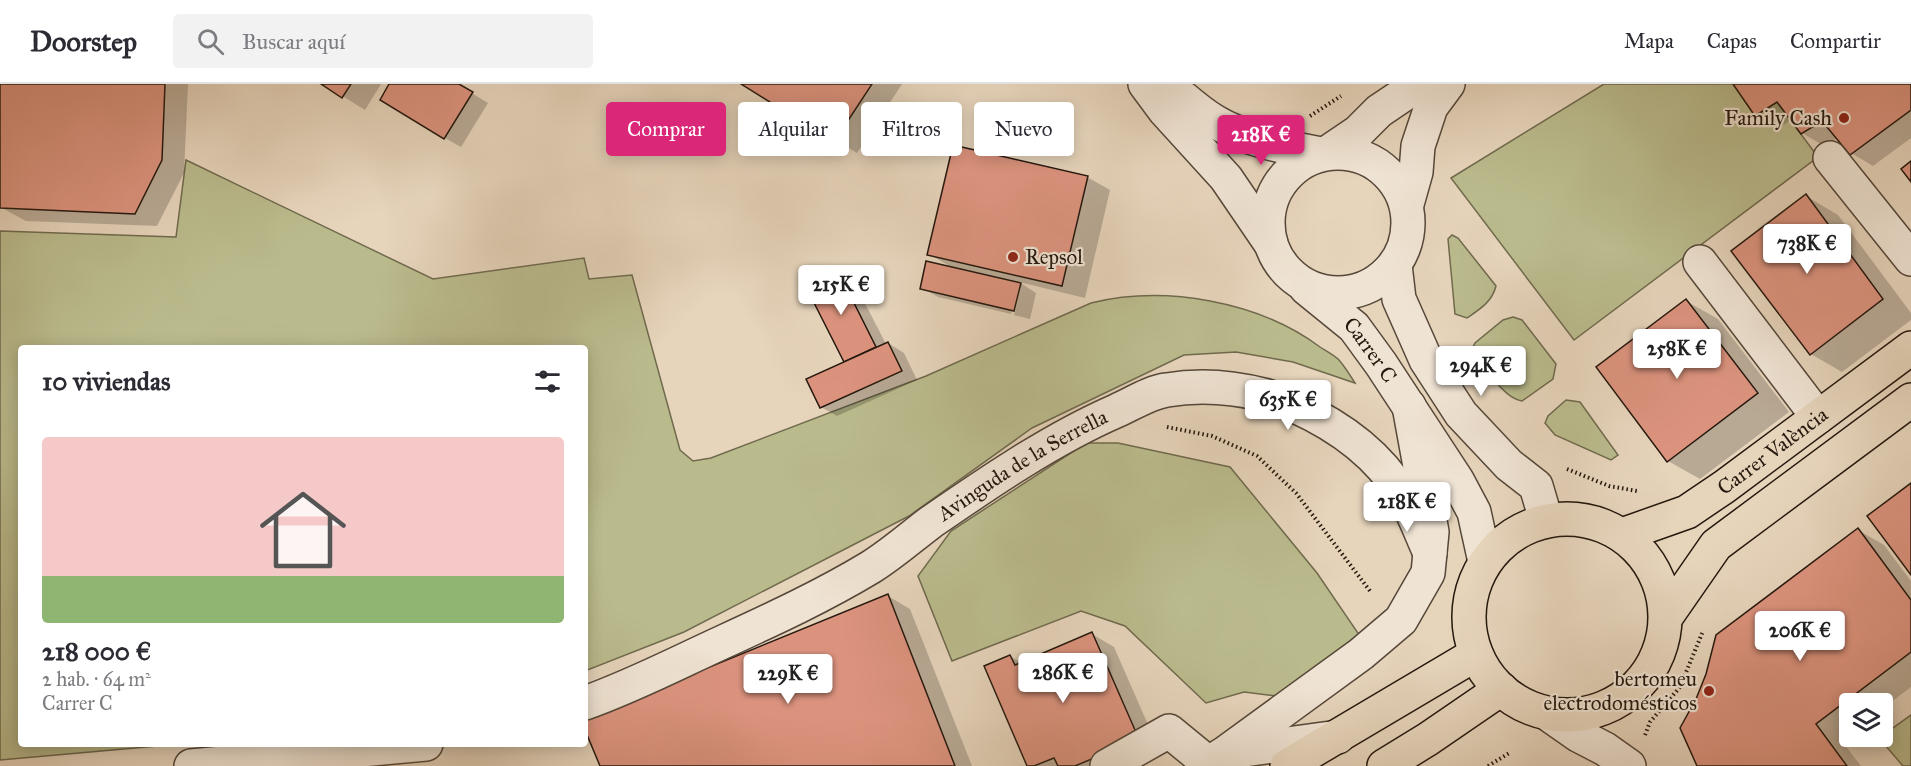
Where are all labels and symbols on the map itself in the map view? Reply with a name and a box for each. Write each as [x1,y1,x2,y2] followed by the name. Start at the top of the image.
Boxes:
[1724,105,1832,131] place label: Family Cash
[1837,111,1851,125] marker: Family Cash
[1212,115,1310,166] pin: 218K €
[1758,224,1856,275] pin: 738K €
[1025,244,1083,270] place label: Repsol
[1006,250,1020,264] marker: Repsol
[792,265,890,316] pin: 215K €
[1339,311,1403,387] street label: Carrer C
[1628,329,1726,380] pin: 258K €
[1432,346,1530,397] pin: 294K €
[1239,380,1337,431] pin: 635K €
[1712,401,1833,501] street label: Carrer València
[932,404,1112,527] street label: Avinguda de la Serrella
[1358,482,1456,533] pin: 218K €
[1751,611,1849,662] pin: 206K €
[1014,653,1112,704] pin: 286K €
[739,654,837,705] pin: 229K €
[1544,666,1697,716] place label: bertomeu electrodomésticos
[1702,684,1716,698] marker: bertomeu electrodomésticos

